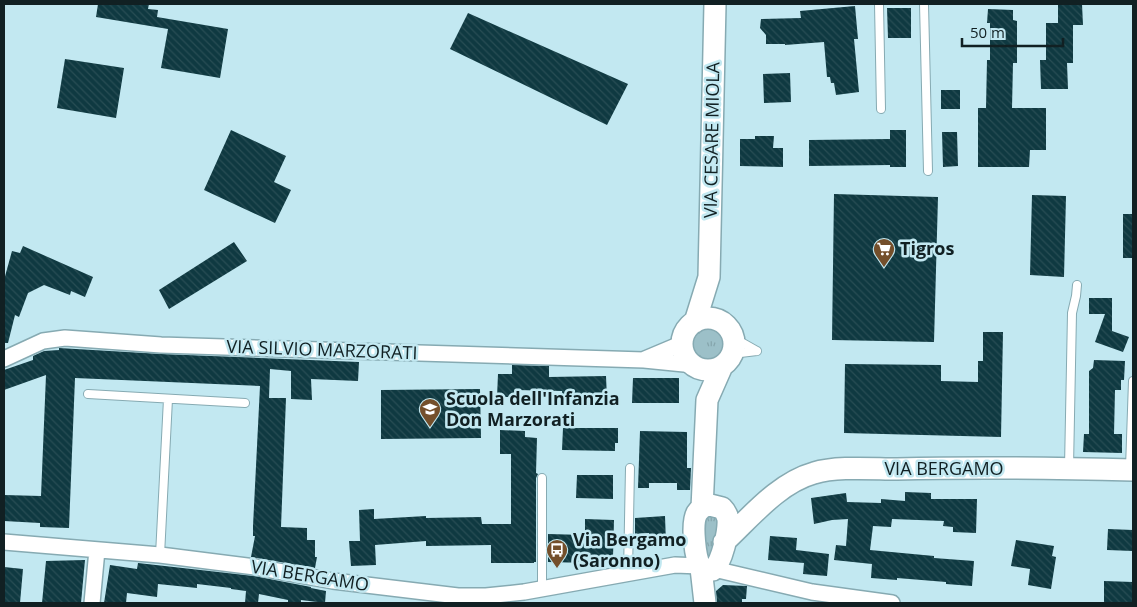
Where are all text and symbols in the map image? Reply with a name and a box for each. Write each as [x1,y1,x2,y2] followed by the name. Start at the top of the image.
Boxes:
[962,15,1063,47] scale bar
[970,22,1005,42] text: 50 m
[698,61,724,218] street label: VIA CESARE MIOLA
[900,236,954,260] place label: Tigros
[872,237,896,268] supermarket icon: Tigros
[226,334,418,364] street label: VIA SILVIO MARZORATI
[446,386,620,431] place label: Scuola dell'Infanzia Don Marzorati
[418,397,442,428] school or university icon: Scuola dell'Infanzia Don Marzorati
[884,456,1004,480] street label: VIA BERGAMO
[573,527,687,572] place label: Via Bergamo (Saronno)
[545,538,569,569] bus stop icon: Via Bergamo (Saronno)
[249,554,371,596] street label: VIA BERGAMO

